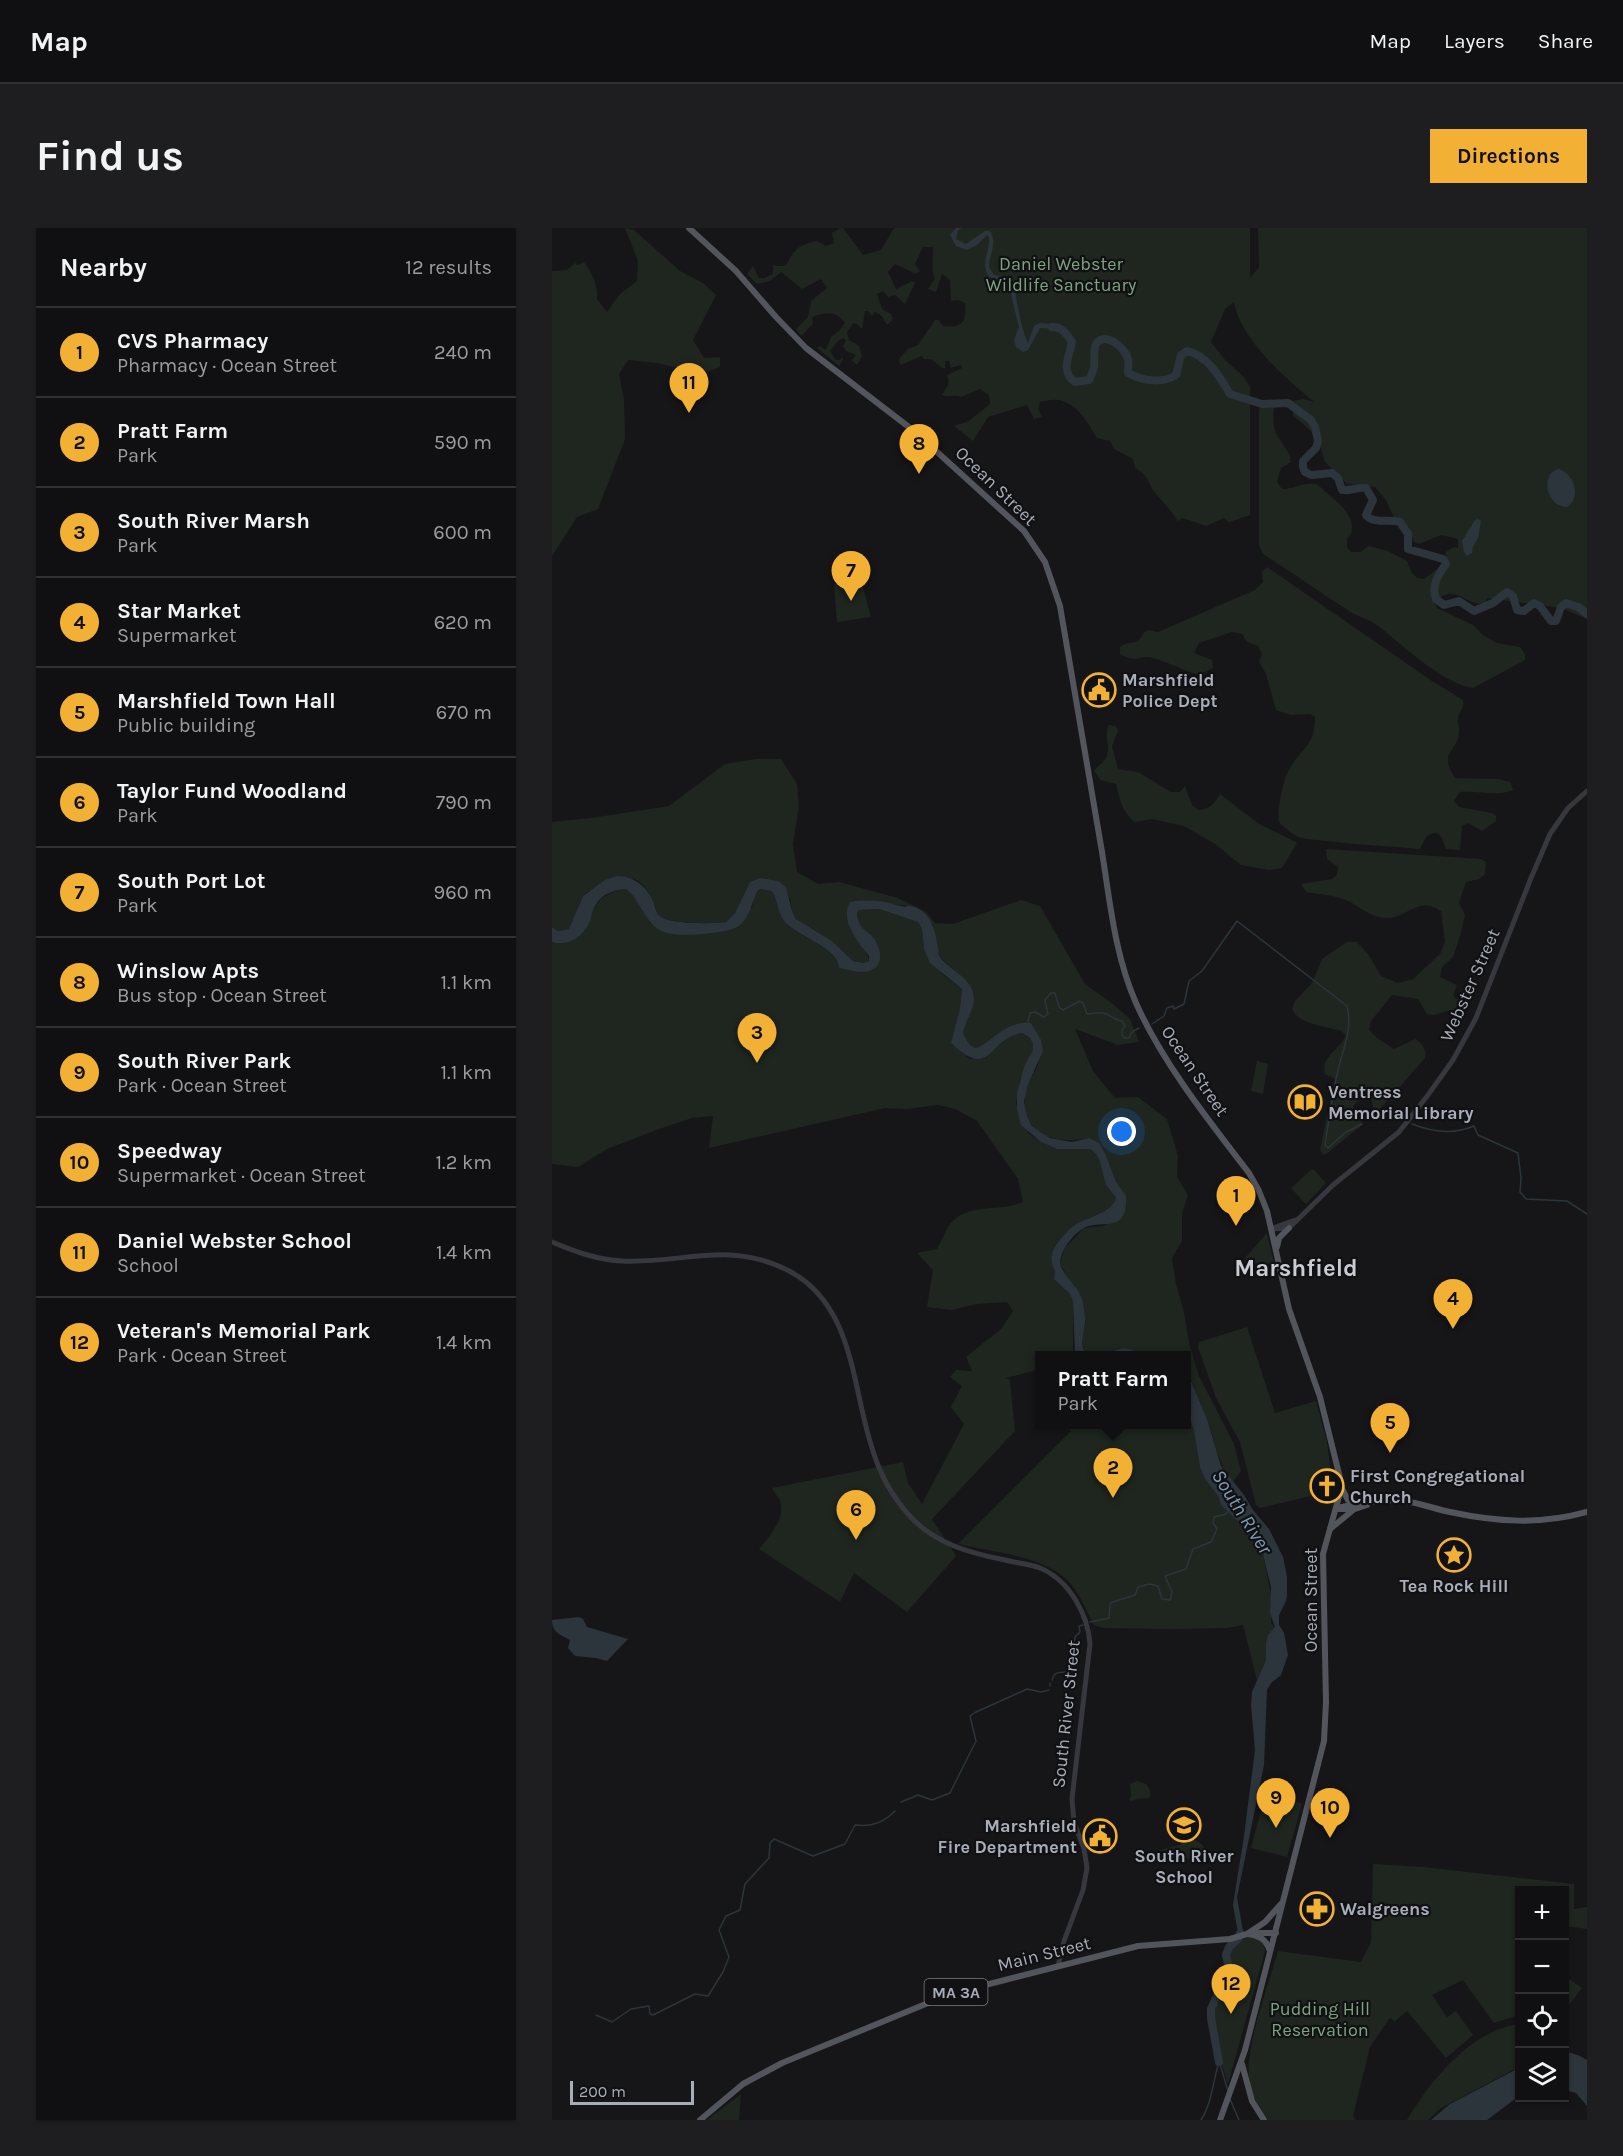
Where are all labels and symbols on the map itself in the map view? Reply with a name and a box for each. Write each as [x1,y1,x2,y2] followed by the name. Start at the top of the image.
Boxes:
[986,253,1137,296] park label: Daniel Webster Wildlife Sanctuary
[670,364,708,413] pin: 11
[900,424,938,474] pin: 8
[951,442,1041,530] street label: Ocean Street
[832,552,870,601] pin: 7
[1122,669,1218,712] place label: Marshfield Police Dept
[1081,672,1117,708] public building icon: Marshfield Police Dept
[1435,925,1505,1045] street label: Webster Street
[738,1014,776,1063] pin: 3
[1157,1021,1233,1121] street label: Ocean Street
[1328,1081,1474,1124] place label: Ventress Memorial Library
[1287,1084,1323,1120] library icon: Ventress Memorial Library
[1107,1117,1136,1146] your location
[1216,1176,1256,1226] pin: 1
[1234,1254,1358,1282] district label: Marshfield
[1434,1280,1472,1329] pin: 4
[1370,1404,1410,1453] pin: 5
[1094,1448,1132,1498] pin: 2
[1350,1465,1525,1508] place label: First Congregational Church
[1207,1466,1278,1559] water label: South River
[1309,1468,1345,1504] church icon: First Congregational Church
[836,1490,876,1540] pin: 6
[1436,1537,1472,1573] place icon: Tea Rock Hill
[1300,1547,1322,1652] street label: Ocean Street
[1400,1575,1508,1597] place label: Tea Rock Hill
[1047,1639,1085,1789] street label: South River Street
[1256,1778,1296,1828] pin: 9
[1310,1788,1350,1838] pin: 10
[1166,1807,1202,1843] school or university icon: South River School
[938,1815,1077,1858] place label: Marshfield Fire Department
[1082,1818,1118,1854] public building icon: Marshfield Fire Department
[1134,1845,1234,1888] place label: South River School
[1299,1891,1335,1927] pharmacy icon: Walgreens
[1340,1898,1430,1920] place label: Walgreens
[995,1932,1093,1976] street label: Main Street
[1212,1964,1250,2014] pin: 12
[924,1979,988,2005] road number: MA 3A
[1270,1998,1370,2041] park label: Pudding Hill Reservation
[570,2078,694,2106] scale bar

